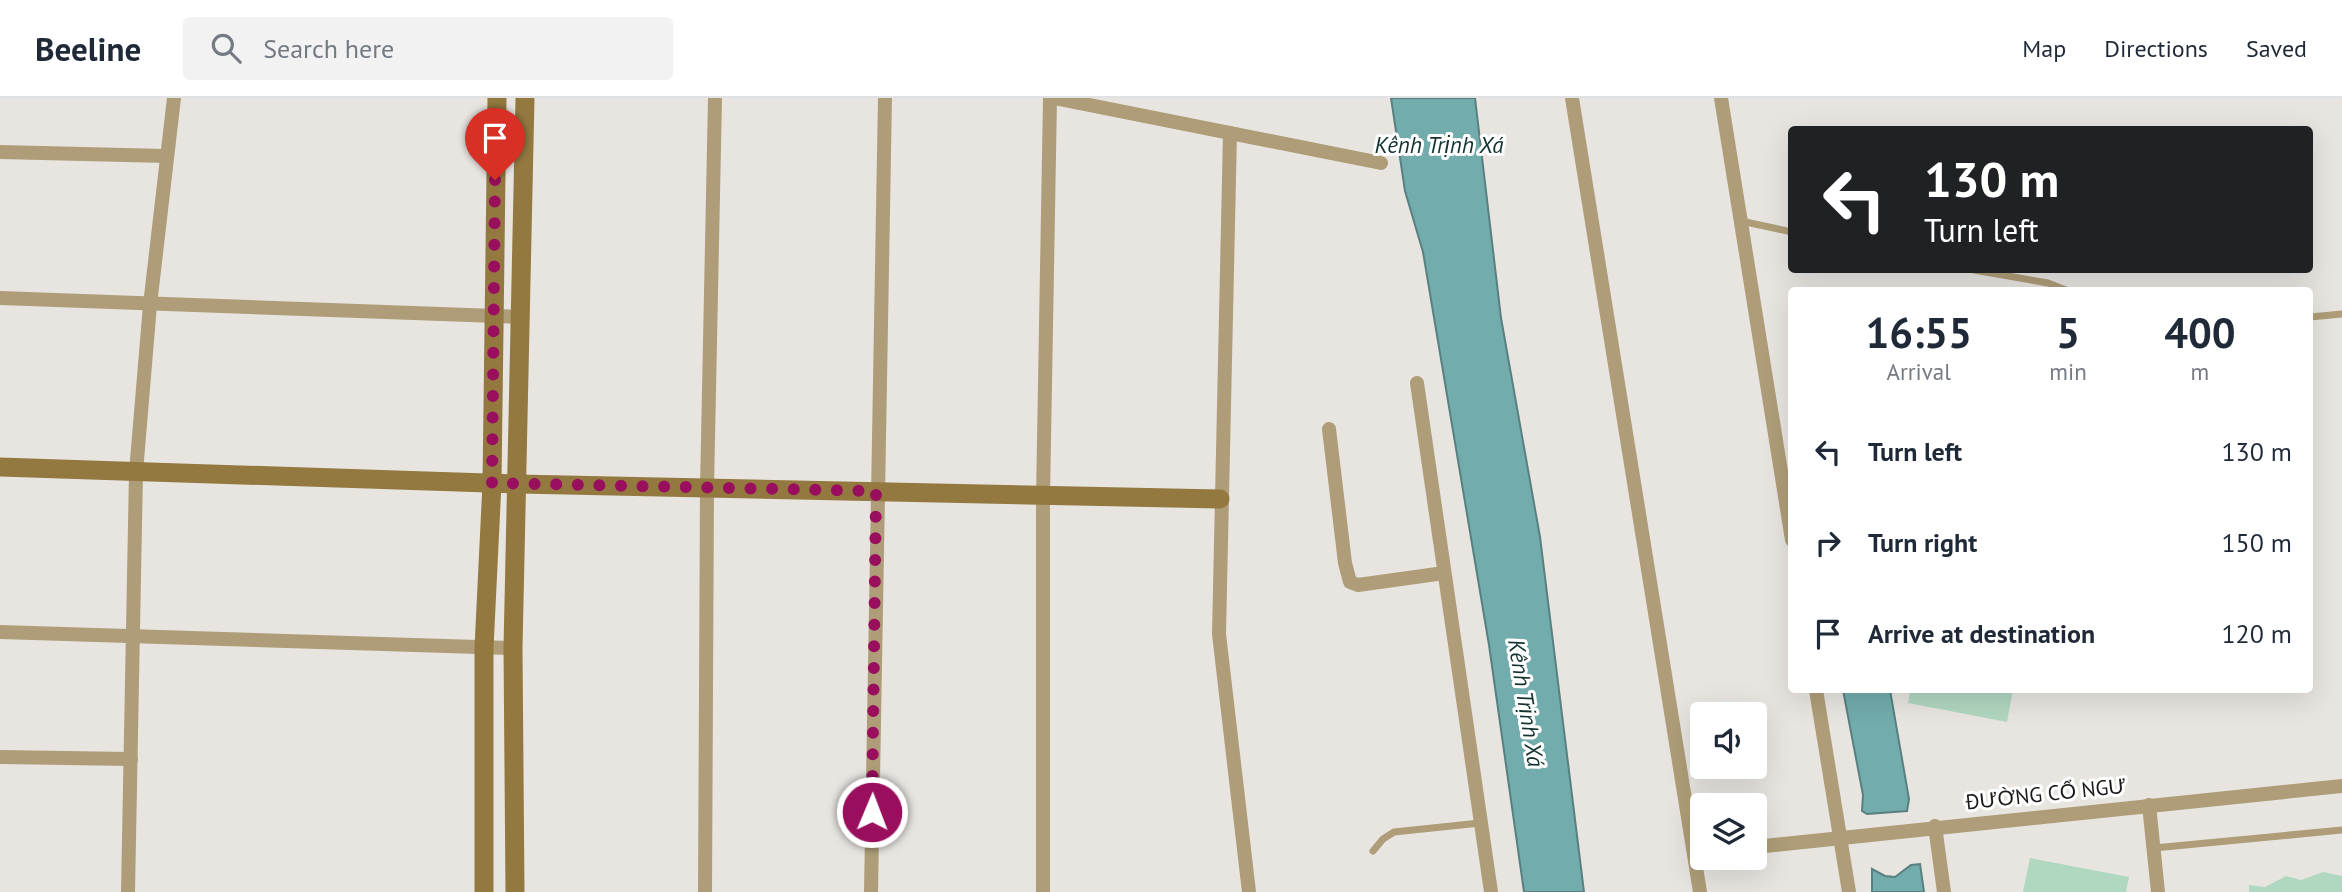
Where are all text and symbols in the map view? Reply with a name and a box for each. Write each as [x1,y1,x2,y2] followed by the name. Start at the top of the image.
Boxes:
[183,17,673,80] search box
[35,27,141,70] text: Beeline
[207,29,245,67] icon: search
[263,32,394,65] text: Search here
[2022,33,2066,64] text: Map
[2104,33,2208,64] text: Directions
[2246,33,2307,64] text: Saved
[465,108,525,180] pin
[476,119,514,157] icon: arrive
[1375,130,1503,159] water label: Kênh Trịnh Xá
[1924,147,2059,211] text: 130 m
[1809,154,1900,245] icon: left
[1924,209,2039,251] text: Turn left
[1865,305,1972,360] text: 16:55
[2056,305,2080,360] text: 5
[2164,305,2236,360] text: 400
[1886,357,1951,386] text: Arrival
[2049,357,2087,386] text: min
[2191,357,2209,386] text: m
[1809,433,1847,471] icon: left
[1868,435,1962,468] text: Turn left
[2221,435,2292,468] text: 130 m
[1809,524,1847,562] icon: right
[1868,526,1977,559] text: Turn right
[2221,526,2292,559] text: 150 m
[1809,615,1847,653] icon: arrive
[1868,617,2095,650] text: Arrive at destination
[2221,617,2292,650] text: 120 m
[1502,637,1551,769] water label: Kênh Trịnh Xá
[1690,702,1767,870] map controls
[1690,702,1767,779] button: sound
[1963,772,2128,815] street label: ĐƯỜNG CỔ NGƯ
[835,775,909,849] position arrow
[1690,793,1767,870] button: layers

